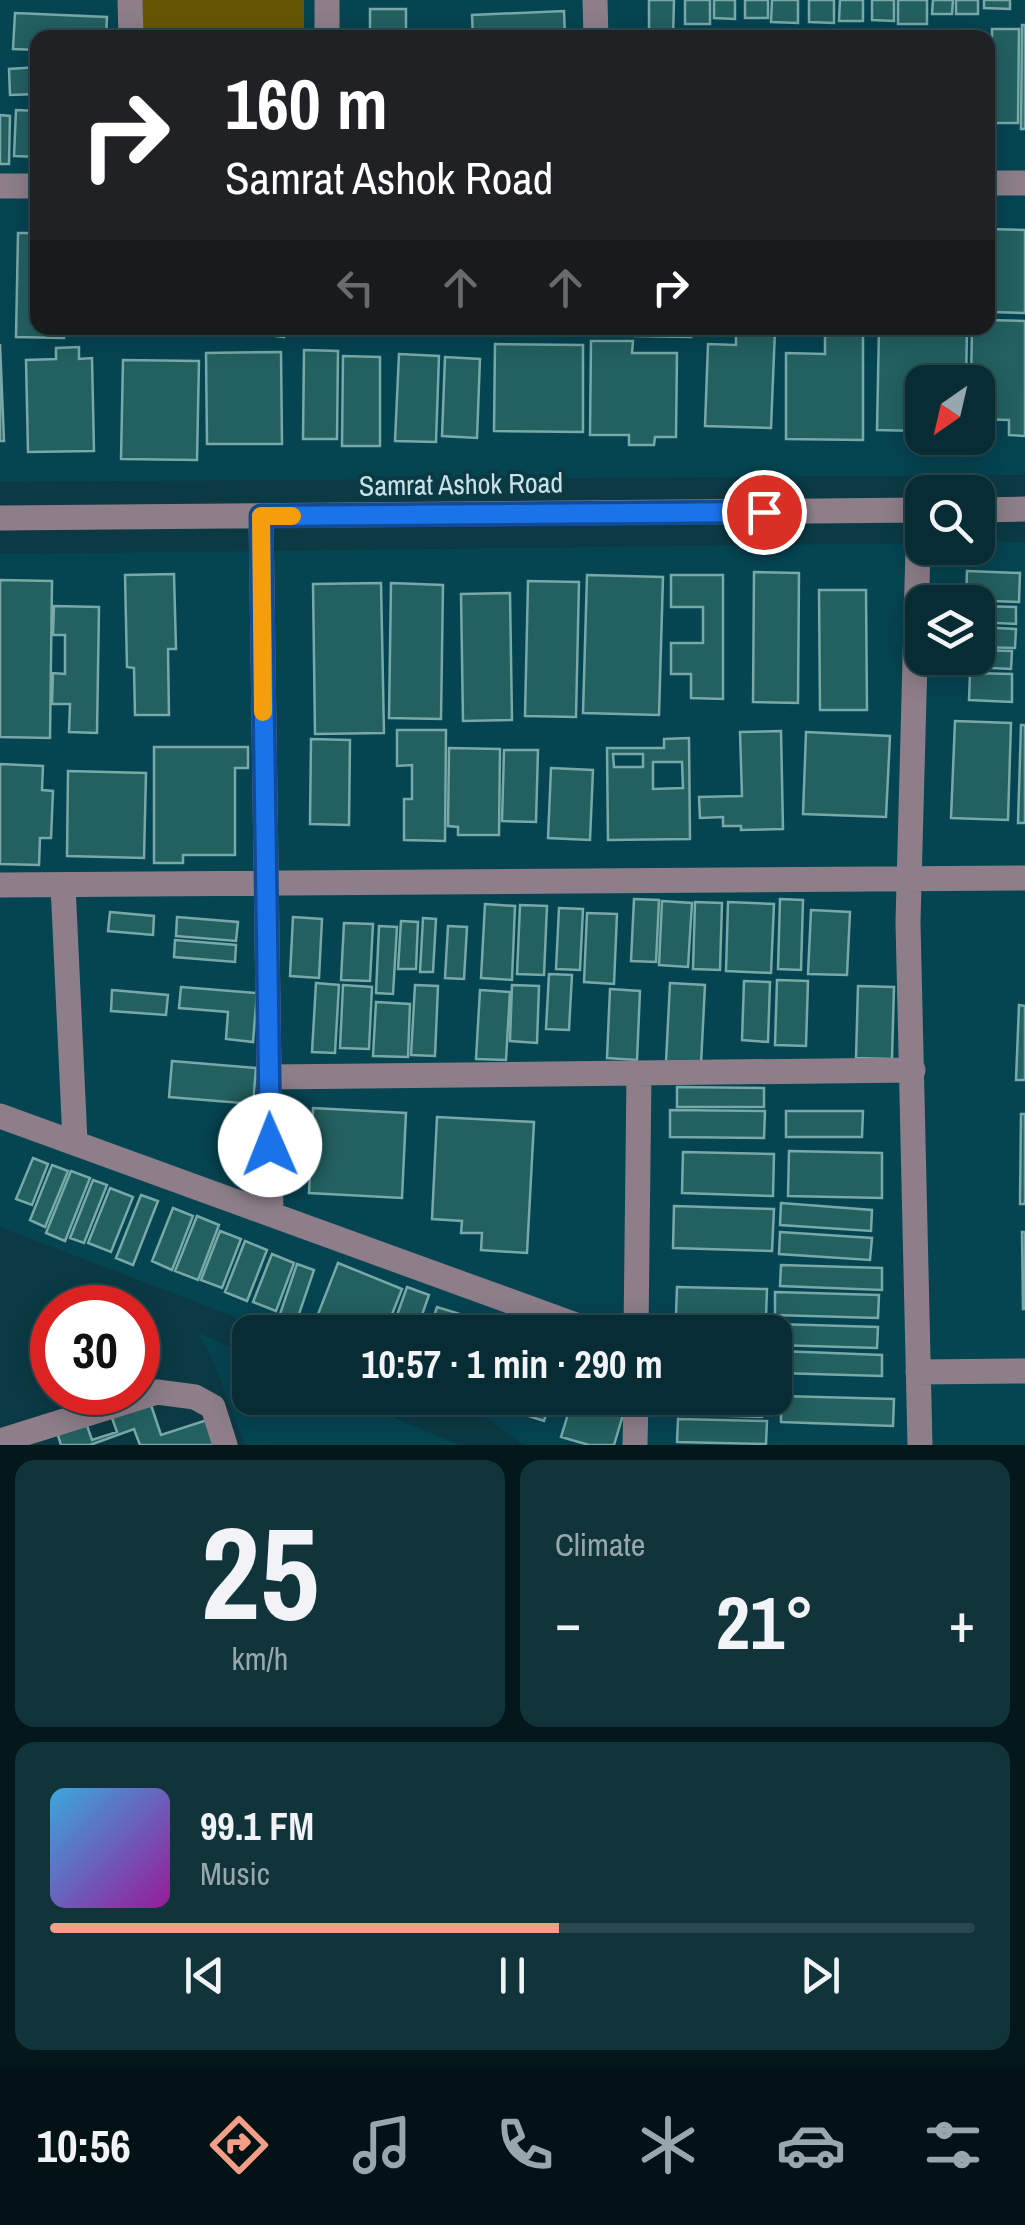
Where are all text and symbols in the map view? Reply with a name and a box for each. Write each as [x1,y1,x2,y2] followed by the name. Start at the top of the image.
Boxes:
[225,57,388,151] text: 160 m
[60,70,190,200] icon: right
[225,147,553,208] text: Samrat Ashok Road
[328,260,383,315] icon: left
[433,260,488,315] icon: ahead
[538,260,593,315] icon: ahead
[643,260,698,315] icon: right
[905,365,995,455] north arrow
[905,365,995,675] map controls
[359,463,563,505] street label: Samrat Ashok Road
[722,470,807,555] pin
[905,475,995,565] button: search
[737,485,792,540] icon: arrive
[905,585,995,675] button: layers
[218,1093,322,1197] position arrow
[30,1285,160,1415] speed limit sign: 30
[361,1339,663,1390] text: 10:57 · 1 min · 290 m
[201,1484,319,1660] text: 25
[555,1523,645,1566] text: Climate
[716,1571,814,1672] text: 21°
[555,1585,581,1659] text: −
[949,1585,975,1659] text: +
[232,1637,288,1680] text: km/h
[200,1801,314,1852] text: 99.1 FM
[200,1852,270,1895] text: Music
[177,1948,232,2003] icon: previous
[485,1948,540,2003] icon: pause
[793,1948,848,2003] icon: next
[204,2110,274,2180] icon: directions
[347,2110,417,2180] icon: music
[490,2110,560,2180] icon: phone
[633,2110,703,2180] icon: climate
[776,2110,846,2180] icon: car
[918,2110,988,2180] icon: filters
[36,2115,131,2176] text: 10:56

